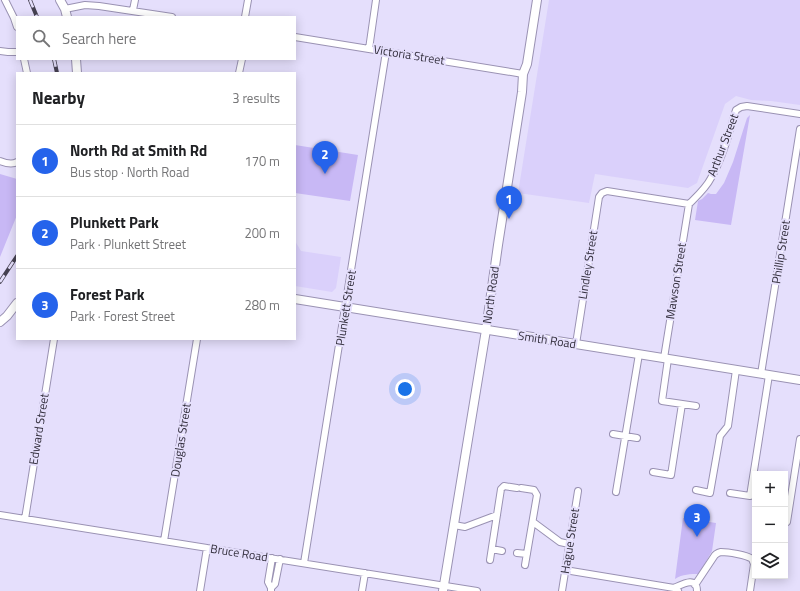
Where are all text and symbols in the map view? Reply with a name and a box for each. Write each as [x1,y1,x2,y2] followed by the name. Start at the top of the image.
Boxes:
[16,16,296,60] search box
[30,27,52,49] icon: search
[62,27,136,50] text: Search here
[372,40,447,70] street label: Victoria Street
[32,85,85,111] text: Nearby
[232,88,280,108] text: 3 results
[702,110,744,179] street label: Arthur Street
[70,139,207,162] text: North Rd at Smith Rd
[312,141,338,174] pin: 2
[41,151,49,171] text: 1
[244,151,280,171] text: 170 m
[70,162,189,182] text: Bus stop · North Road
[496,186,522,219] pin: 1
[70,211,159,234] text: Plunkett Park
[766,218,795,285] street label: Phillip Street
[41,223,49,243] text: 2
[244,223,280,243] text: 200 m
[573,228,602,301] street label: Lindley Street
[70,234,186,254] text: Park · Plunkett Street
[660,241,691,320] street label: Mawson Street
[477,265,504,325] street label: North Road
[330,268,361,347] street label: Plunkett Street
[70,283,145,306] text: Forest Park
[41,295,49,315] text: 3
[244,295,280,315] text: 280 m
[70,306,175,326] text: Park · Forest Street
[517,326,577,353] street label: Smith Road
[395,379,415,399] your location
[23,391,54,466] street label: Edward Street
[165,401,196,478] street label: Douglas Street
[752,471,788,579] map controls
[752,471,788,507] button: +
[684,504,710,537] pin: 3
[555,506,584,575] street label: Hague Street
[752,507,788,543] button: −
[209,539,269,566] street label: Bruce Road
[752,543,788,579] button: layers

